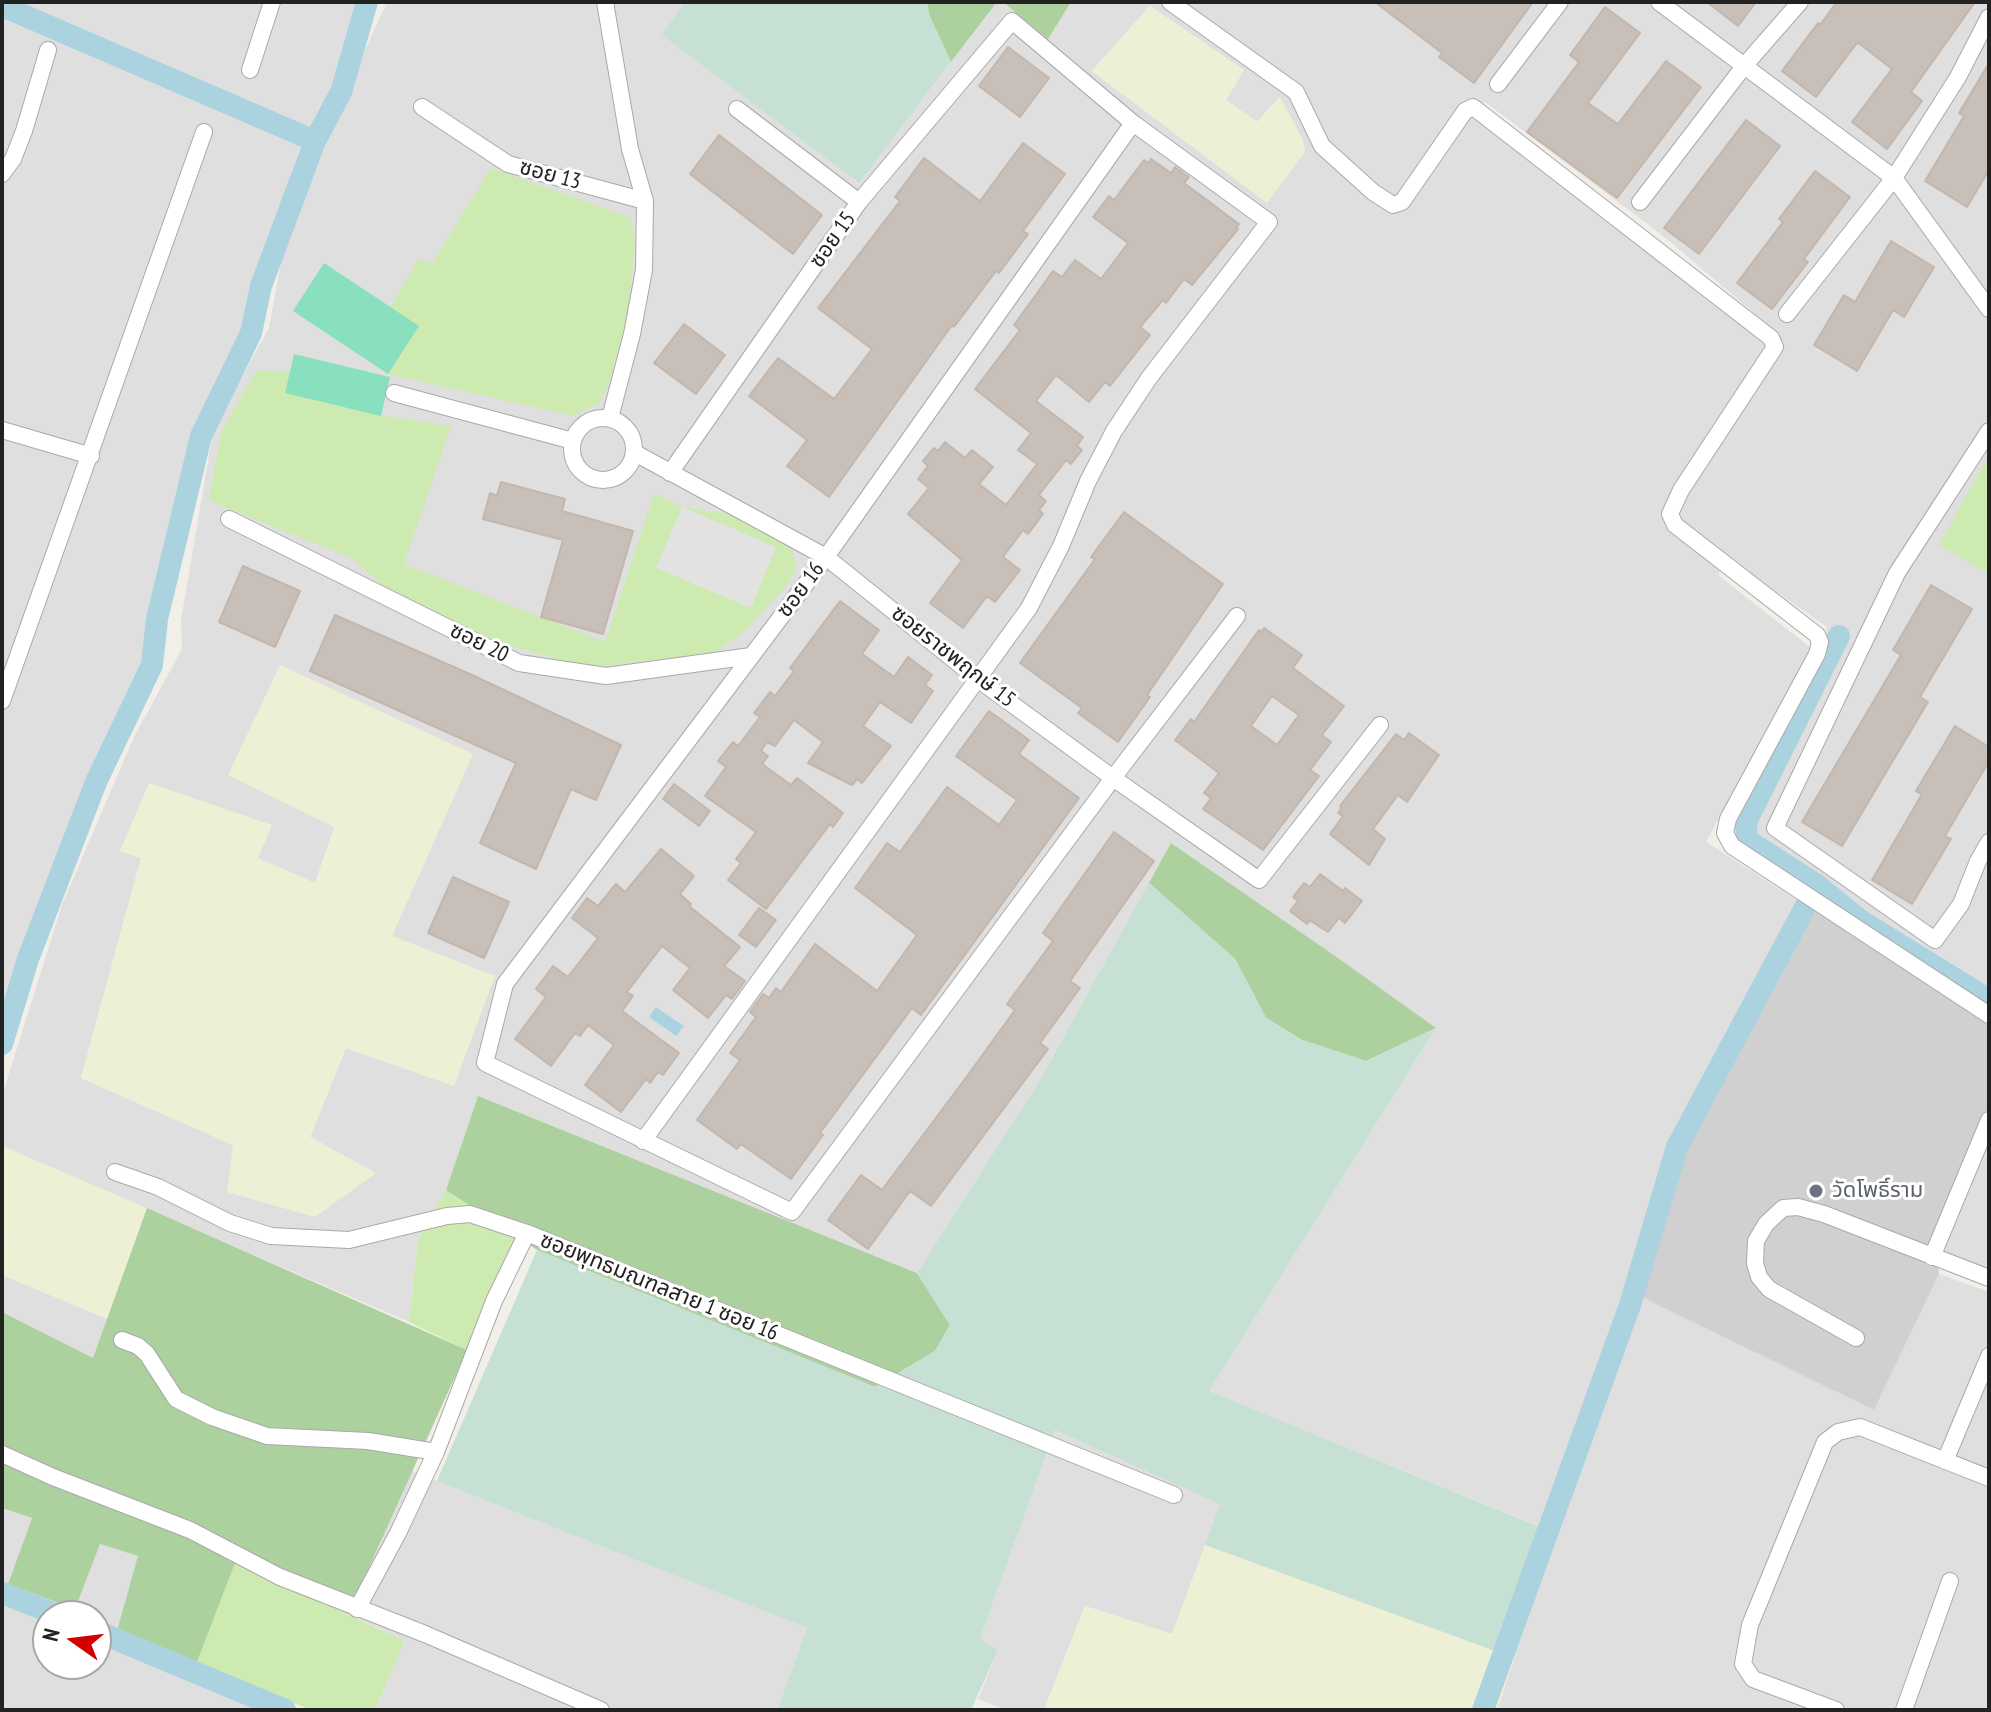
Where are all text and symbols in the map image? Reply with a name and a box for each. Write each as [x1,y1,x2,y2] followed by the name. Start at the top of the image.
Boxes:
[516,154,584,196] street label: ซอย 13
[804,207,862,273] street label: ซอย 15
[772,557,830,623] street label: ซอย 16
[886,600,1020,714] street label: ซอยราชพฤกษ์ 15
[445,617,513,669] street label: ซอย 20
[1832,1178,1923,1204] place label: วัดโพธิ์ราม
[1807,1182,1825,1200] marker: วัดโพธิ์ราม
[536,1227,782,1347] street label: ซอยพุทธมณฑลสาย 1 ซอย 16
[32,1600,112,1680] north arrow
[36,1626,66,1644] text: N

